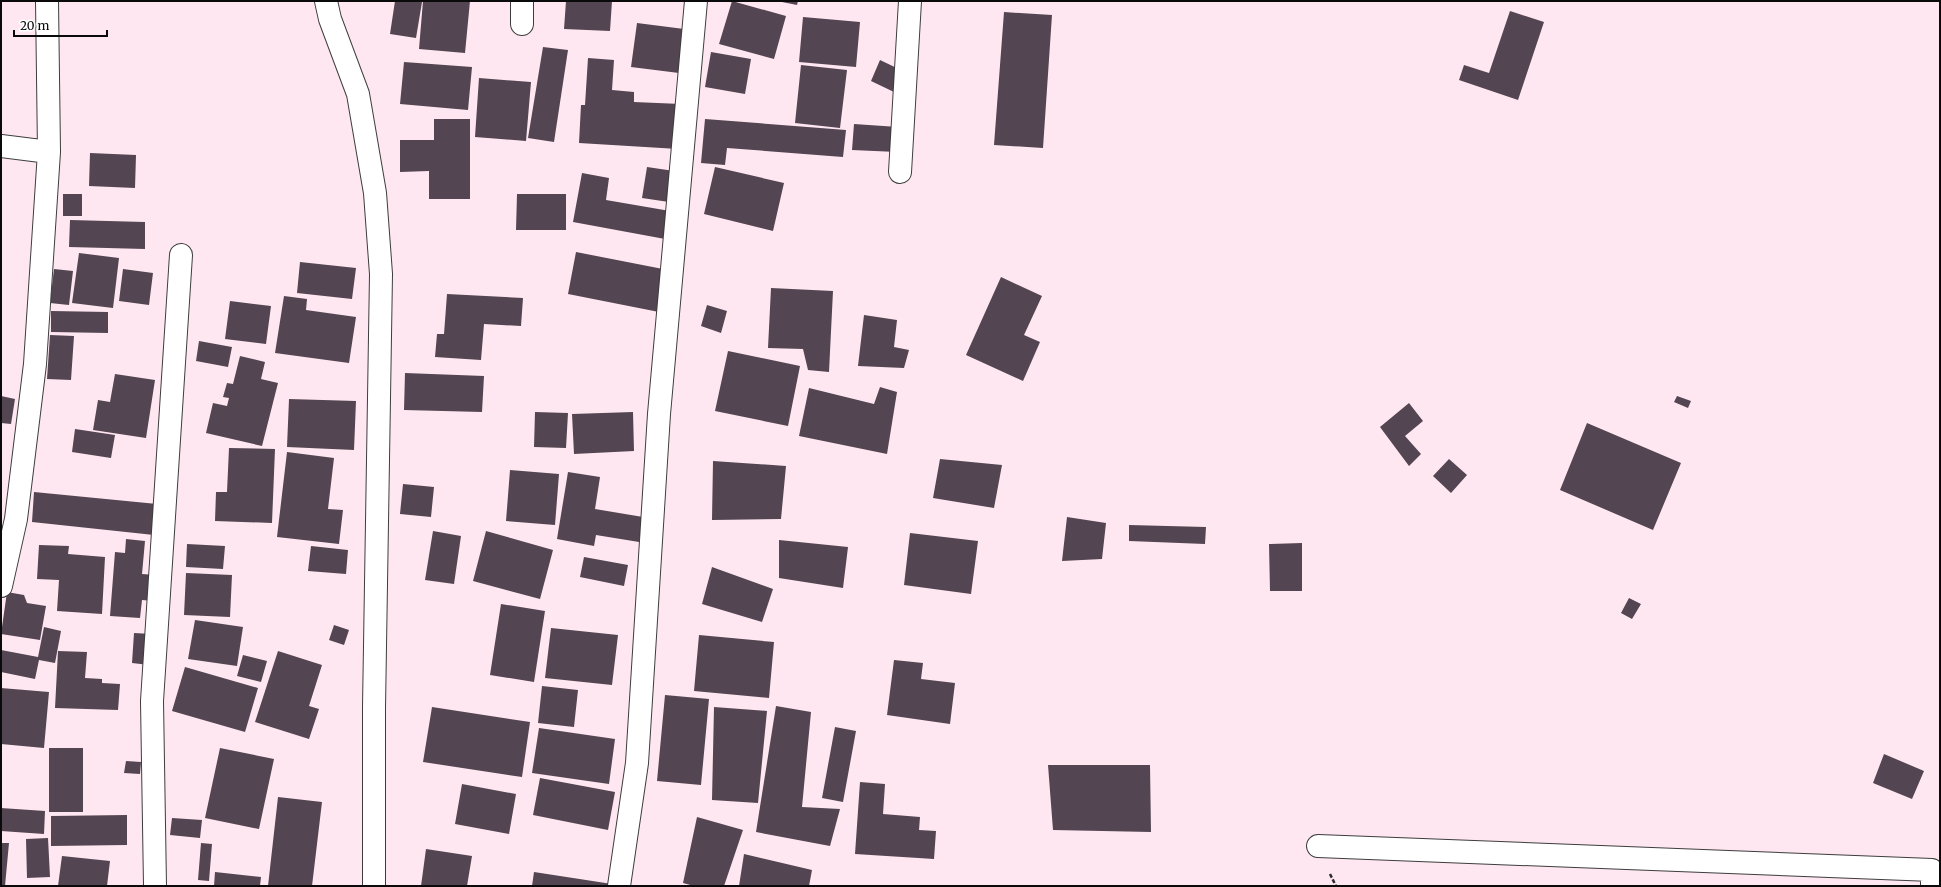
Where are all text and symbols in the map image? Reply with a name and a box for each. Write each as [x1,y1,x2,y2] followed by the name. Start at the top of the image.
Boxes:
[14,12,107,38] scale bar
[20,18,49,33] text: 20 m

